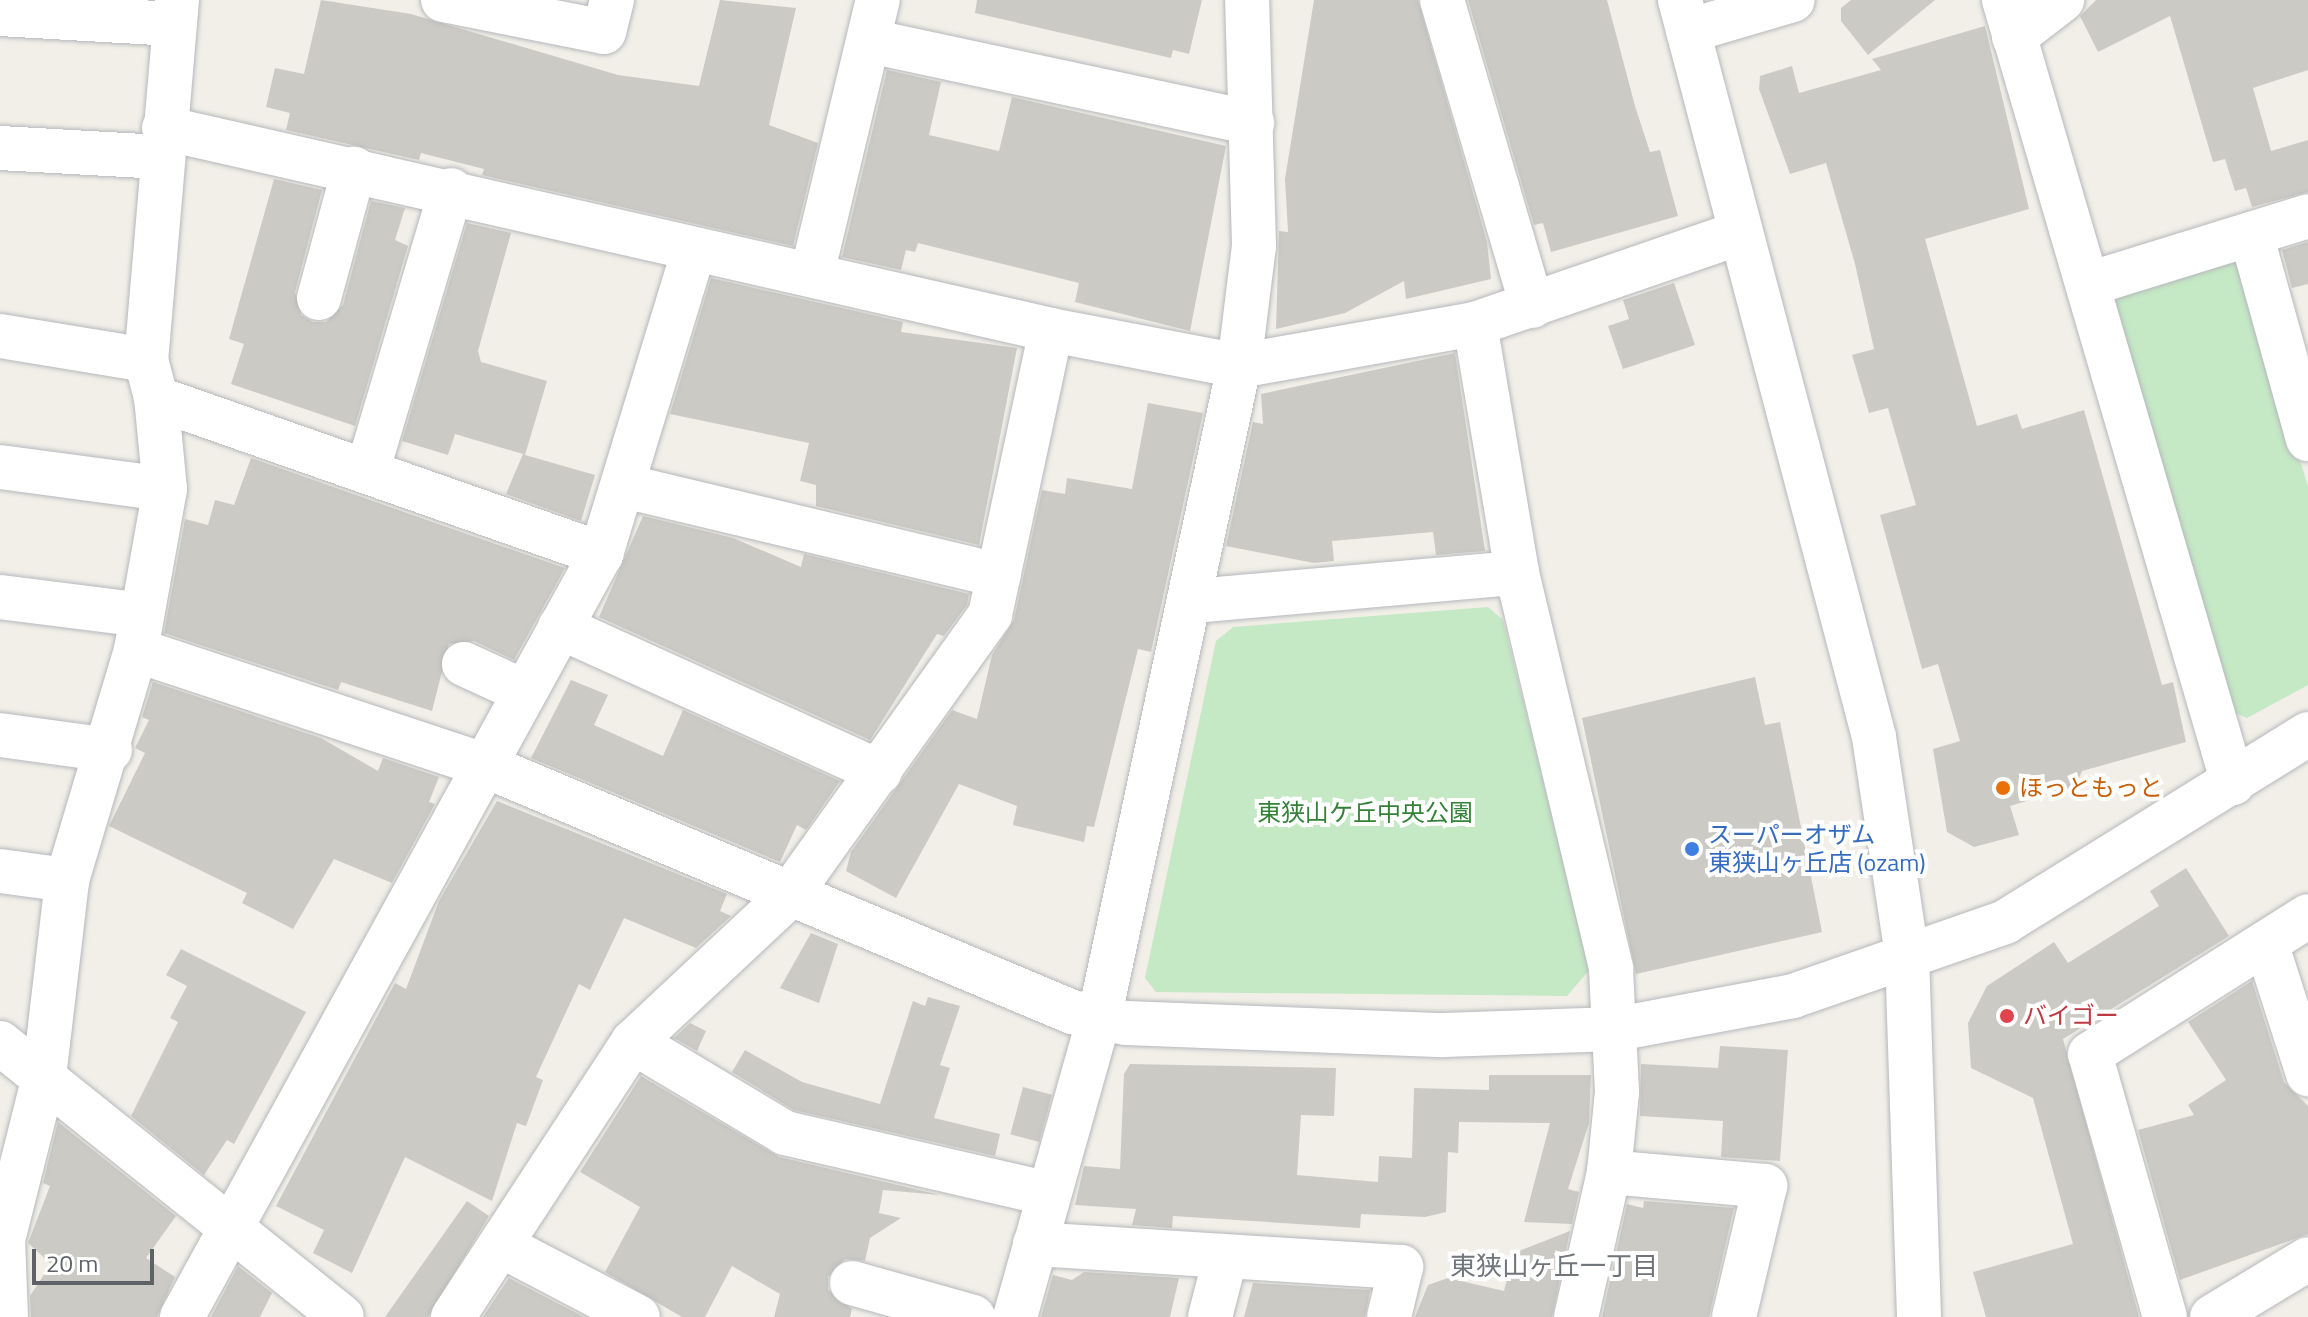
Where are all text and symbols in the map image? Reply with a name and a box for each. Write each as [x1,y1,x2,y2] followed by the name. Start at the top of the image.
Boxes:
[2019,774,2163,802] place label: ほっともっと
[1994,779,2012,797] marker: ほっともっと
[1257,799,1473,827] park label: 東狭山ケ丘中央公園
[1708,821,1925,877] place label: スーパーオザム 東狭山ヶ丘店 (ozam)
[1683,840,1701,858] marker: スーパーオザム 東狭山ヶ丘店 (ozam)
[2023,1002,2119,1030] place label: バイゴー
[1998,1007,2016,1025] marker: バイゴー
[36,1233,158,1283] scale bar
[46,1245,98,1281] text: 20 m
[1450,1250,1658,1282] district label: 東狭山ヶ丘一丁目

